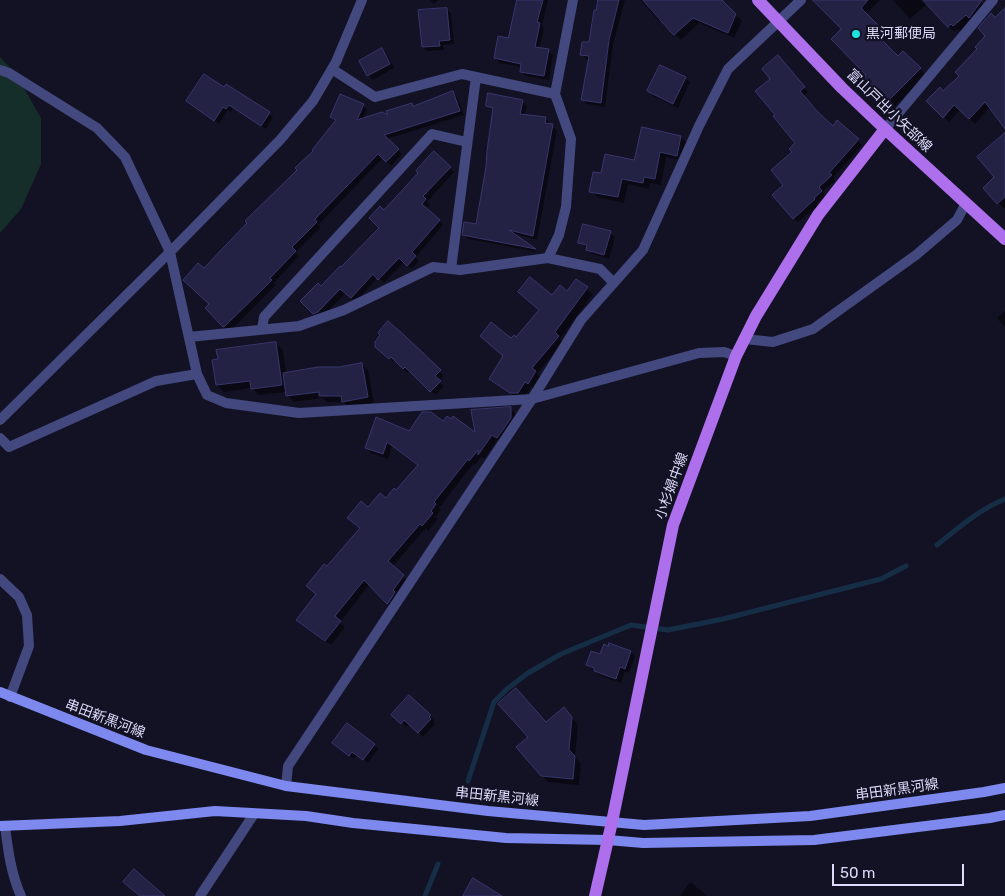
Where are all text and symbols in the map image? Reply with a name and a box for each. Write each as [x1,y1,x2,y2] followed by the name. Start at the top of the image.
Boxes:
[866,26,936,42] place label: 黒河郵便局
[850,28,862,40] marker: 黒河郵便局
[843,66,935,156] street label: 富山戸出小矢部線
[652,450,692,522] street label: 小杉婦中線
[63,696,147,742] street label: 串田新黒河線
[854,776,940,804] street label: 串田新黒河線
[454,784,540,810] street label: 串田新黒河線
[835,854,968,886] scale bar
[840,864,875,882] text: 50 m

